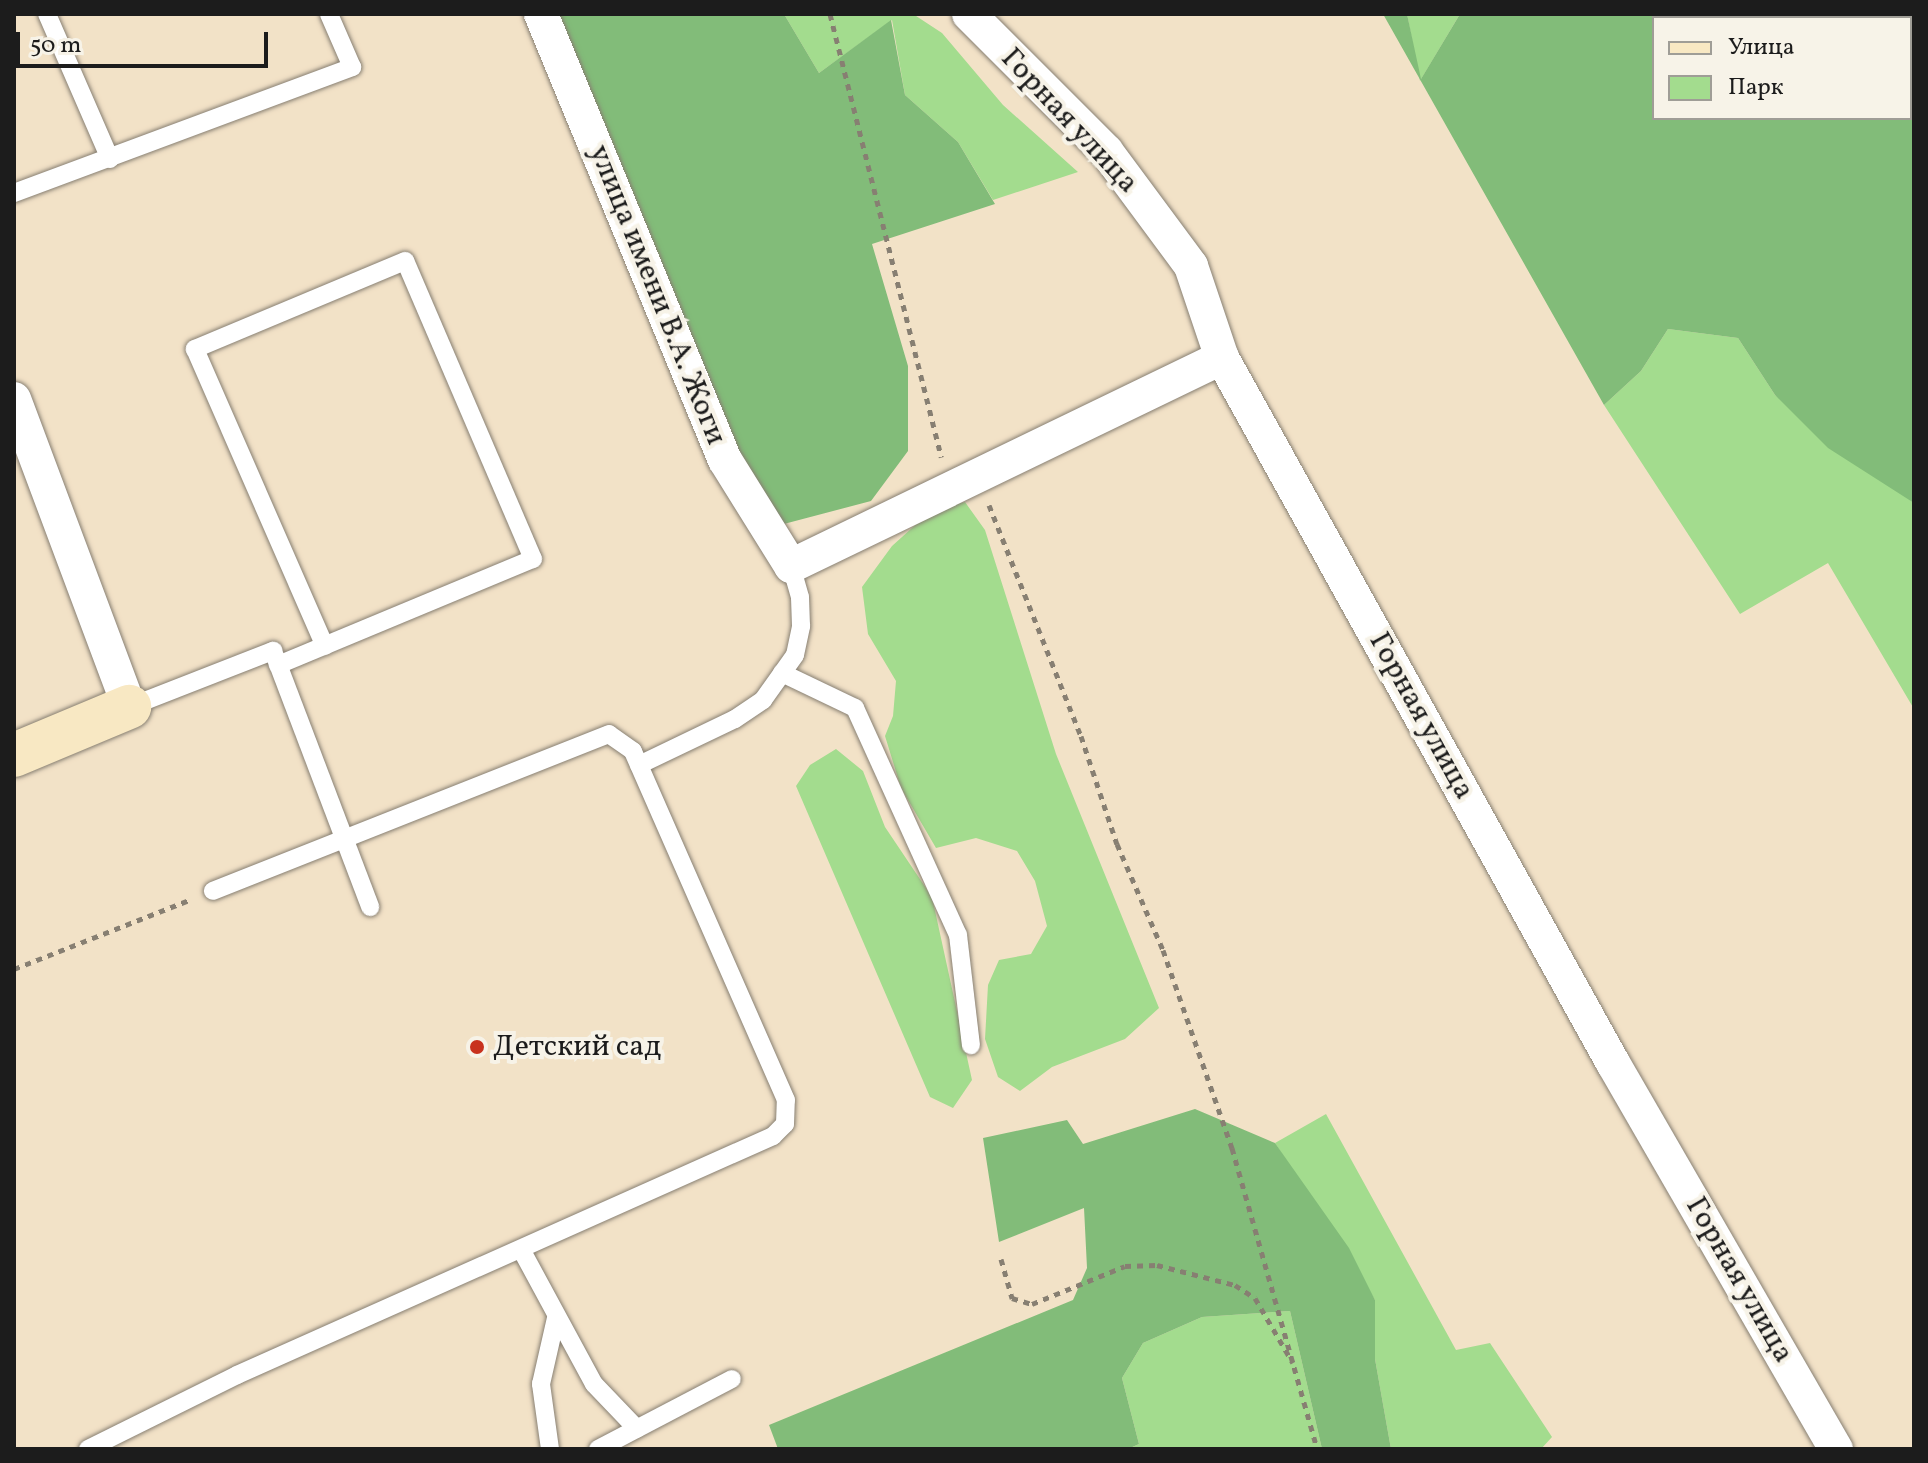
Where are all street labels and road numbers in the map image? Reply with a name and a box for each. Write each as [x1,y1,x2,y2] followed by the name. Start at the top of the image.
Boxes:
[992,41,1146,201] street label: Горная улица
[580,140,734,450] street label: улица имени В.А. Жоги
[1360,626,1482,806] street label: Горная улица
[1677,1190,1801,1370] street label: Горная улица

